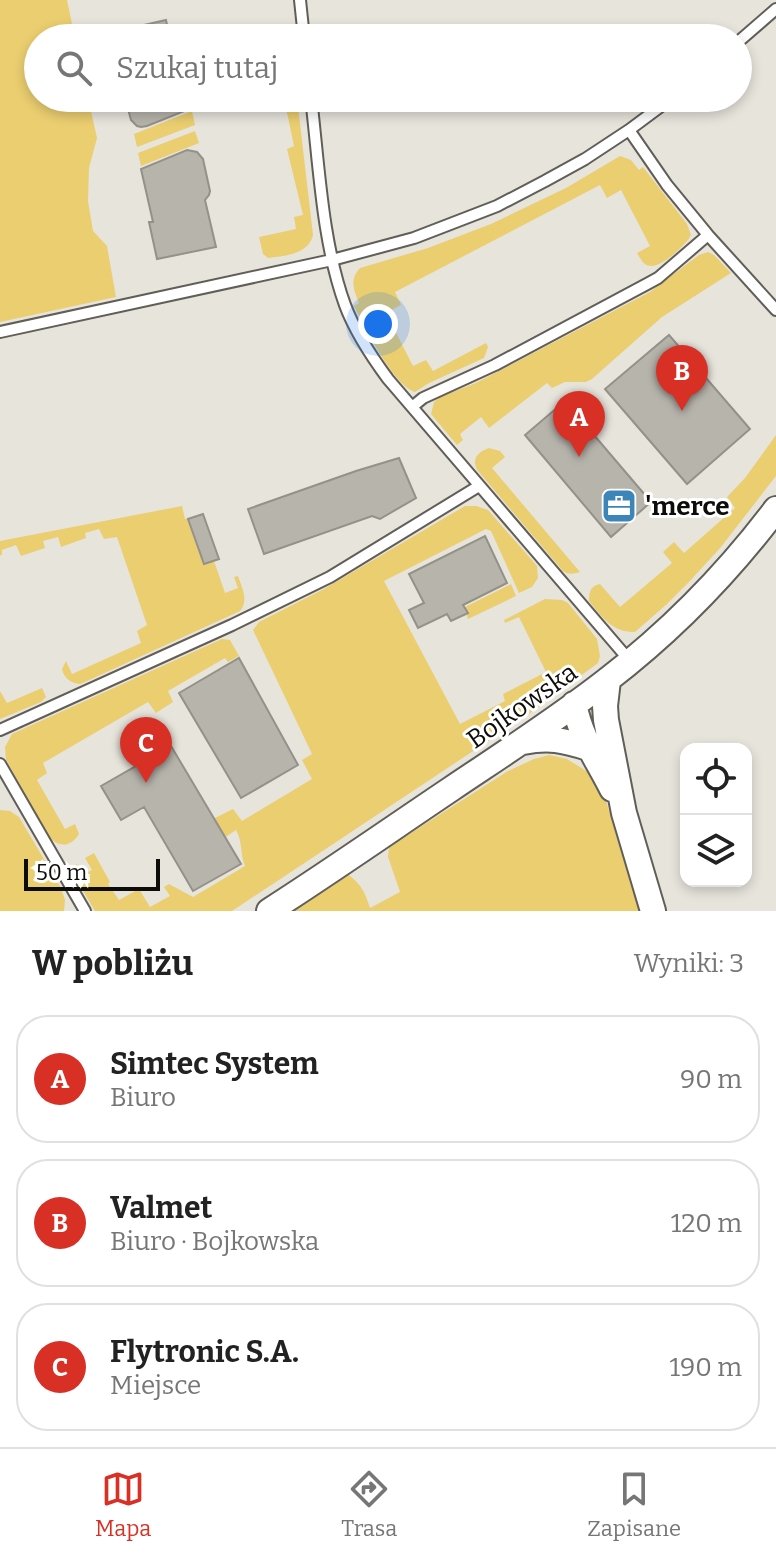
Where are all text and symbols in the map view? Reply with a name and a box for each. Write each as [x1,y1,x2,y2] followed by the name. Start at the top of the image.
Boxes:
[24,24,752,112] search box
[52,46,96,90] icon: search
[116,50,278,86] text: Szukaj tutaj
[358,304,398,344] your location
[656,345,708,411] pin: B
[553,391,605,457] pin: A
[600,487,638,525] office icon: 'merce
[645,491,730,522] place label: 'merce
[461,657,583,755] street label: Bojkowska
[120,717,172,783] pin: C
[680,743,752,887] map controls
[680,743,752,815] button: locate
[680,815,752,887] button: layers
[24,855,160,891] scale bar
[36,859,87,886] text: 50 m
[32,943,193,984] text: W pobliżu
[634,948,744,979] text: Wyniki: 3
[110,1046,319,1082] text: Simtec System
[51,1064,69,1095] text: A
[680,1064,742,1095] text: 90 m
[110,1082,176,1113] text: Biuro
[110,1190,212,1226] text: Valmet
[52,1208,68,1239] text: B
[671,1208,742,1239] text: 120 m
[110,1226,319,1257] text: Biuro · Bojkowska
[110,1334,299,1370] text: Flytronic S.A.
[52,1352,68,1383] text: C
[670,1352,742,1383] text: 190 m
[110,1370,201,1401] text: Miejsce
[95,1467,151,1542] tab: Mapa
[341,1467,397,1542] tab: Trasa
[587,1467,681,1542] tab: Zapisane

